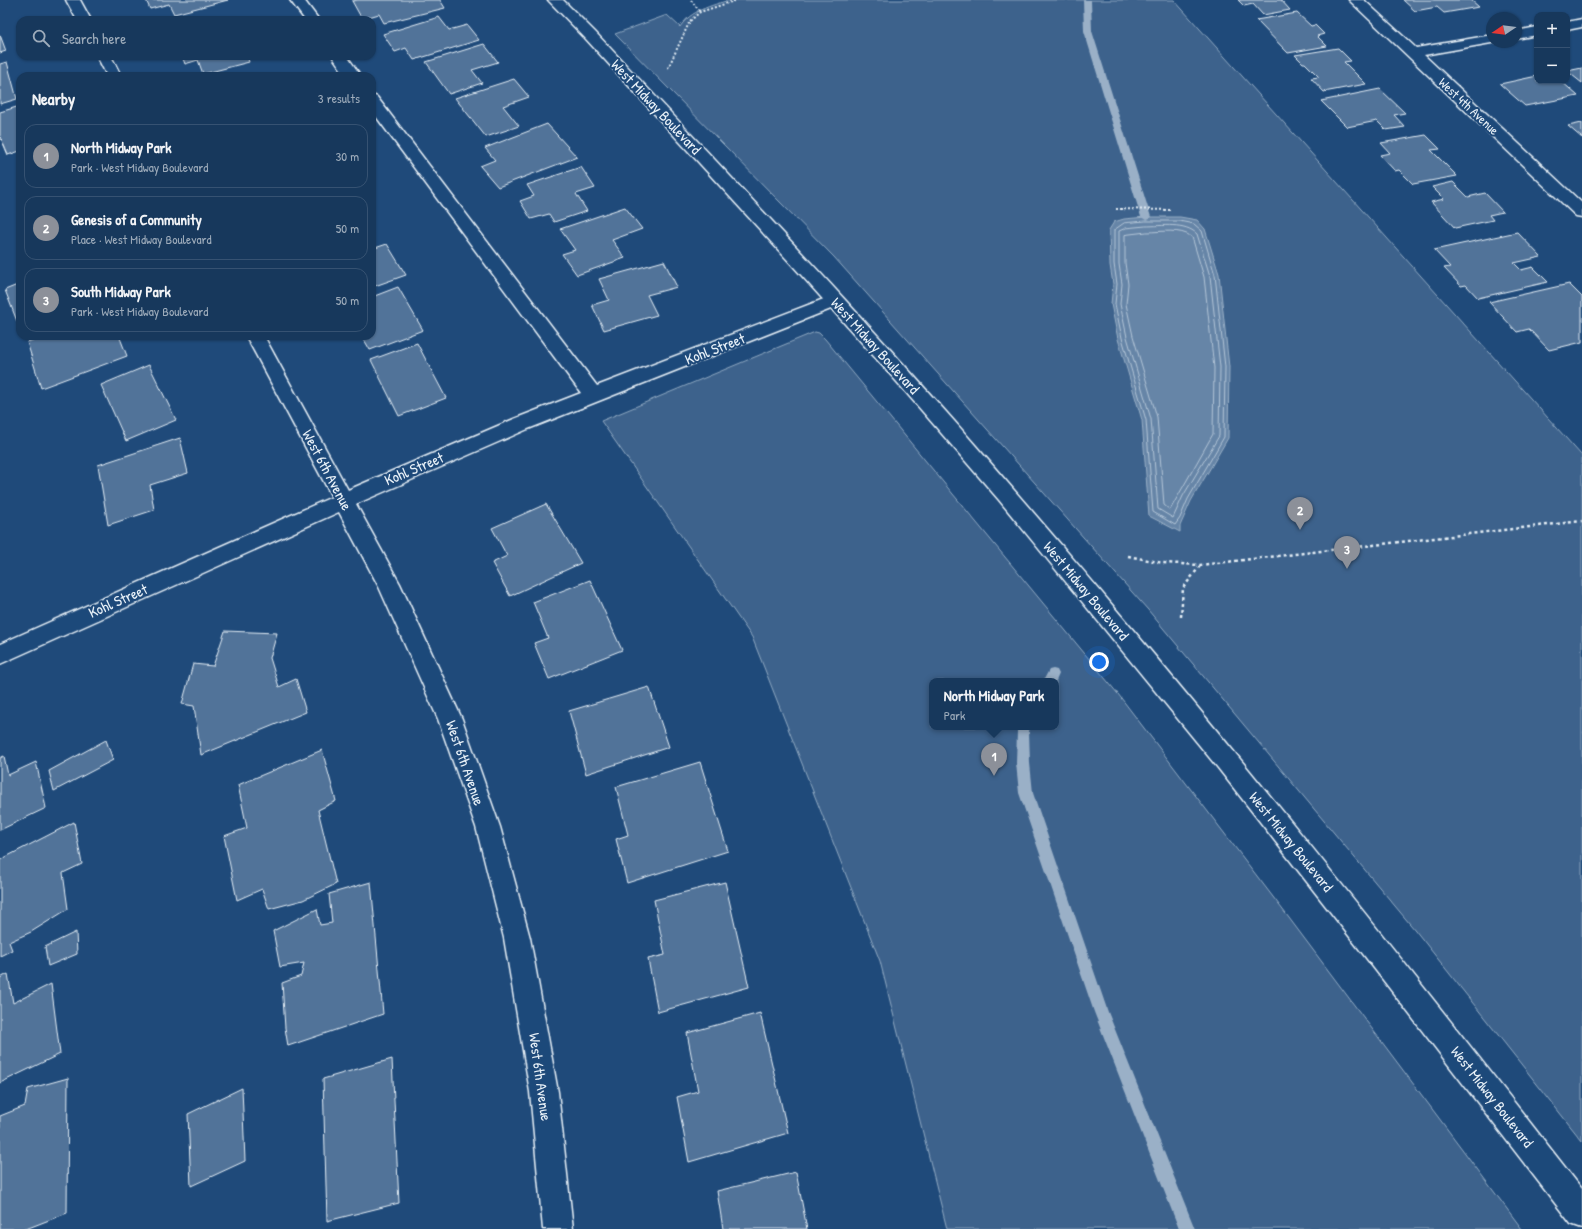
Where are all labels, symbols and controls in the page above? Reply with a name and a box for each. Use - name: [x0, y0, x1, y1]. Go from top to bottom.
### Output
- north arrow: [1486, 12, 1522, 48]
- map controls: [1534, 12, 1570, 84]
- button: +: [1534, 12, 1570, 48]
- search box: [16, 16, 376, 60]
- icon: search: [30, 27, 52, 49]
- text: Search here: [62, 28, 126, 49]
- button: −: [1534, 48, 1570, 84]
- street label: West Midway Boulevard: [607, 54, 706, 159]
- street label: West 4th Avenue: [1435, 73, 1503, 139]
- text: Nearby: [32, 87, 75, 110]
- text: 3 results: [318, 89, 360, 107]
- text: North Midway Park: [71, 137, 172, 158]
- text: 1: [44, 147, 48, 165]
- text: 30 m: [336, 147, 359, 165]
- text: Park · West Midway Boulevard: [71, 158, 208, 176]
- text: Genesis of a Community: [71, 209, 202, 230]
- text: 2: [43, 219, 49, 237]
- text: 50 m: [336, 219, 359, 237]
- text: Place · West Midway Boulevard: [71, 230, 212, 248]
- text: South Midway Park: [71, 281, 171, 302]
- text: 3: [43, 291, 49, 309]
- text: 50 m: [336, 291, 359, 309]
- street label: West Midway Boulevard: [826, 293, 925, 399]
- text: Park · West Midway Boulevard: [71, 302, 208, 320]
- street label: Kohl Street: [682, 327, 749, 370]
- street label: West 6th Avenue: [297, 426, 358, 514]
- street label: Kohl Street: [381, 446, 447, 490]
- pin: 2: [1287, 497, 1313, 530]
- pin: 3: [1334, 536, 1360, 569]
- street label: West Midway Boulevard: [1039, 537, 1134, 645]
- street label: Kohl Street: [85, 578, 151, 623]
- your location: [1089, 652, 1109, 672]
- popup: [929, 678, 1059, 730]
- text: North Midway Park: [944, 685, 1044, 706]
- text: Park: [944, 706, 965, 724]
- street label: West 6th Avenue: [441, 718, 490, 808]
- pin: 1: [981, 743, 1007, 776]
- street label: West Midway Boulevard: [1244, 787, 1338, 896]
- street label: West 6th Avenue: [524, 1032, 557, 1122]
- street label: West Midway Boulevard: [1446, 1042, 1539, 1152]

